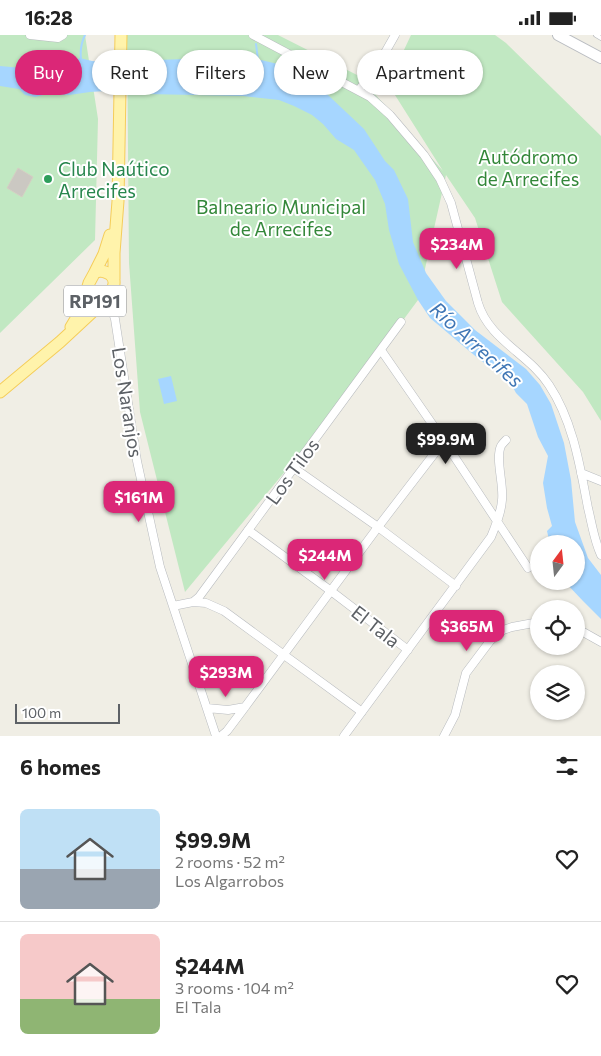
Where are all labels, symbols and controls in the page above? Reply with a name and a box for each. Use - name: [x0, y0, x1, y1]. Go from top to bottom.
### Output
- text: 16:28: [25, 6, 73, 29]
- chip: Buy: [15, 50, 82, 95]
- chip: Rent: [92, 50, 167, 95]
- chip: Filters: [177, 50, 264, 95]
- chip: New: [274, 50, 347, 95]
- chip: Apartment: [357, 50, 483, 95]
- park label: Autódromo de Arrecifes: [477, 145, 579, 190]
- place label: Club Naútico Arrecifes: [58, 157, 170, 202]
- marker: Club Naútico Arrecifes: [42, 173, 54, 185]
- park label: Balneario Municipal de Arrecifes: [196, 195, 366, 240]
- pin: $234M: [422, 227, 492, 270]
- text: $234M: [431, 234, 483, 253]
- road number: RP191: [64, 285, 126, 317]
- water label: Río Arrecifes: [426, 296, 528, 392]
- street label: Los Naranjos: [108, 345, 148, 459]
- pin: $99.9M: [405, 423, 487, 465]
- text: $99.9M: [417, 429, 475, 448]
- street label: Los Tilos: [260, 433, 324, 509]
- pin: $161M: [104, 481, 174, 523]
- text: $161M: [115, 487, 163, 506]
- north arrow: [530, 535, 585, 590]
- map controls: [530, 535, 585, 720]
- pin: $244M: [290, 539, 360, 581]
- text: $244M: [298, 545, 352, 564]
- street label: El Tala: [347, 600, 405, 652]
- button: locate: [530, 600, 585, 655]
- pin: $365M: [432, 609, 502, 652]
- text: $365M: [440, 616, 494, 635]
- pin: $293M: [191, 655, 261, 698]
- text: $293M: [200, 662, 252, 681]
- button: layers: [530, 665, 585, 720]
- scale bar: [15, 701, 120, 724]
- text: 100 m: [22, 704, 61, 721]
- icon: filters: [553, 752, 581, 780]
- text: 6 homes: [20, 754, 101, 779]
- text: $99.9M: [175, 827, 251, 852]
- icon: home: [60, 829, 120, 889]
- icon: heart: [553, 845, 581, 873]
- text: 2 rooms · 52 m²: [175, 852, 285, 871]
- text: Los Algarrobos: [175, 871, 284, 890]
- text: $244M: [175, 953, 245, 978]
- icon: home: [60, 954, 120, 1014]
- icon: heart: [553, 970, 581, 998]
- text: 3 rooms · 104 m²: [175, 978, 294, 997]
- text: El Tala: [175, 997, 221, 1016]

